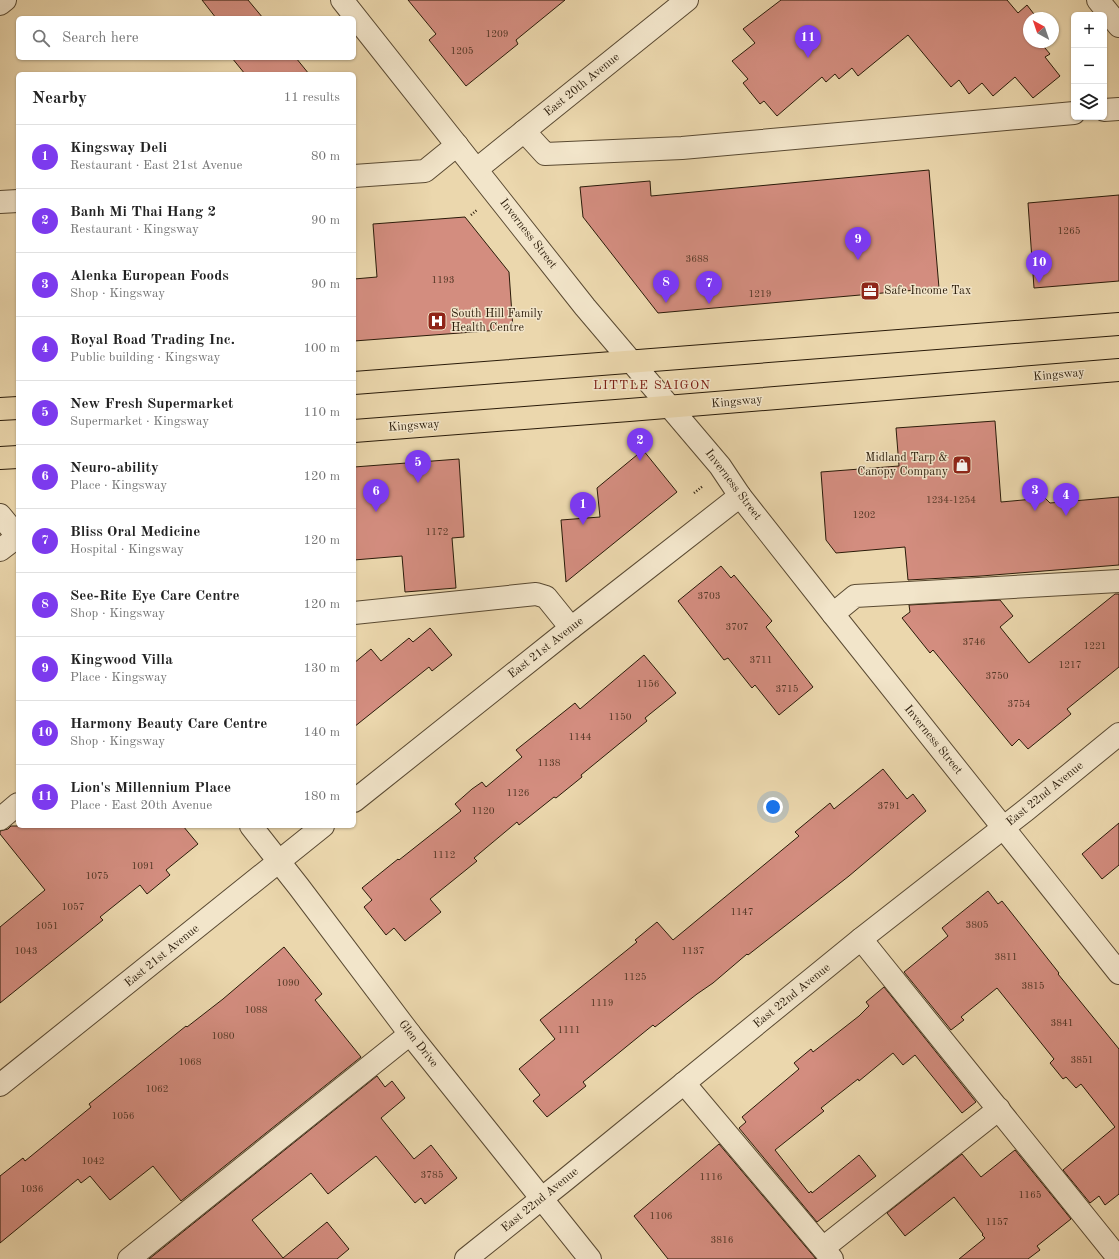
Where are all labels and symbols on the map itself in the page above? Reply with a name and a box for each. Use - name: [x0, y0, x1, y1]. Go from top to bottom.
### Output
- north arrow: [1023, 12, 1059, 48]
- pin: 11: [795, 25, 821, 58]
- house number: 1209: [485, 29, 509, 39]
- house number: 1205: [450, 46, 474, 56]
- street label: East 20th Avenue: [542, 51, 622, 119]
- street label: Inverness Street: [497, 197, 559, 271]
- house number: 1265: [1057, 226, 1081, 236]
- pin: 9: [845, 227, 871, 260]
- pin: 10: [1026, 250, 1052, 283]
- house number: 3688: [685, 254, 709, 264]
- pin: 8: [653, 270, 679, 303]
- pin: 7: [696, 271, 722, 304]
- house number: 1193: [431, 275, 455, 285]
- office icon: Safe Income Tax: [859, 280, 881, 302]
- place label: Safe Income Tax: [884, 285, 971, 297]
- house number: 1219: [748, 289, 772, 299]
- place label: South Hill Family Health Centre: [451, 308, 544, 334]
- hospital icon: South Hill Family Health Centre: [426, 310, 448, 332]
- street label: Kingsway: [1033, 367, 1086, 383]
- district label: LITTLE SAIGON: [593, 379, 711, 392]
- street label: Kingsway: [711, 394, 764, 410]
- street label: Kingsway: [388, 418, 441, 434]
- pin: 2: [627, 428, 653, 461]
- street label: Inverness Street: [703, 447, 763, 523]
- pin: 5: [405, 450, 431, 483]
- place label: Midland Tarp & Canopy Company: [857, 452, 949, 478]
- shop icon: Midland Tarp & Canopy Company: [951, 454, 973, 476]
- pin: 3: [1022, 478, 1048, 511]
- pin: 6: [363, 479, 389, 512]
- pin: 4: [1053, 483, 1079, 516]
- pin: 1: [570, 492, 596, 525]
- house number: 1234-1254: [926, 495, 976, 505]
- house number: 1202: [852, 510, 876, 520]
- house number: 1172: [425, 527, 449, 537]
- house number: 3703: [697, 591, 721, 601]
- street label: East 21st Avenue: [506, 615, 586, 681]
- house number: 3707: [725, 622, 749, 632]
- house number: 3746: [962, 637, 986, 647]
- house number: 1221: [1083, 641, 1107, 651]
- house number: 3711: [749, 655, 773, 665]
- house number: 1217: [1058, 660, 1082, 670]
- house number: 3750: [985, 671, 1009, 681]
- house number: 1156: [636, 679, 660, 689]
- house number: 3715: [775, 684, 799, 694]
- house number: 3754: [1007, 699, 1031, 709]
- street label: Inverness Street: [902, 703, 964, 777]
- house number: 1150: [608, 712, 632, 722]
- house number: 1144: [568, 732, 592, 742]
- house number: 1138: [537, 758, 561, 768]
- street label: East 22nd Avenue: [1004, 759, 1086, 829]
- house number: 1126: [506, 788, 530, 798]
- your location: [763, 797, 783, 817]
- house number: 3791: [877, 801, 901, 811]
- house number: 1120: [471, 806, 495, 816]
- house number: 1112: [432, 850, 456, 860]
- house number: 1091: [131, 861, 155, 871]
- house number: 1075: [85, 871, 109, 881]
- house number: 1057: [61, 902, 85, 912]
- house number: 1147: [730, 907, 754, 917]
- house number: 3805: [965, 920, 989, 930]
- house number: 1051: [35, 921, 59, 931]
- street label: East 21st Avenue: [123, 922, 202, 990]
- house number: 1043: [14, 946, 38, 956]
- house number: 1137: [681, 946, 705, 956]
- house number: 3811: [994, 952, 1018, 962]
- street label: East 22nd Avenue: [751, 961, 833, 1031]
- house number: 1125: [623, 972, 647, 982]
- house number: 1090: [276, 978, 300, 988]
- house number: 3815: [1021, 981, 1045, 991]
- house number: 1119: [590, 998, 614, 1008]
- house number: 1088: [244, 1005, 268, 1015]
- street label: Glen Drive: [396, 1018, 440, 1070]
- house number: 3841: [1050, 1018, 1074, 1028]
- house number: 1111: [557, 1025, 581, 1035]
- house number: 1080: [211, 1031, 235, 1041]
- house number: 3851: [1070, 1055, 1094, 1065]
- house number: 1068: [178, 1057, 202, 1067]
- house number: 1062: [145, 1084, 169, 1094]
- house number: 1056: [111, 1111, 135, 1121]
- house number: 1042: [81, 1156, 105, 1166]
- street label: East 22nd Avenue: [499, 1165, 581, 1235]
- house number: 3785: [420, 1170, 444, 1180]
- house number: 1116: [699, 1172, 723, 1182]
- house number: 1036: [20, 1184, 44, 1194]
- house number: 1165: [1018, 1190, 1042, 1200]
- house number: 1106: [649, 1211, 673, 1221]
- house number: 1157: [985, 1217, 1009, 1227]
- house number: 3816: [710, 1235, 734, 1245]

